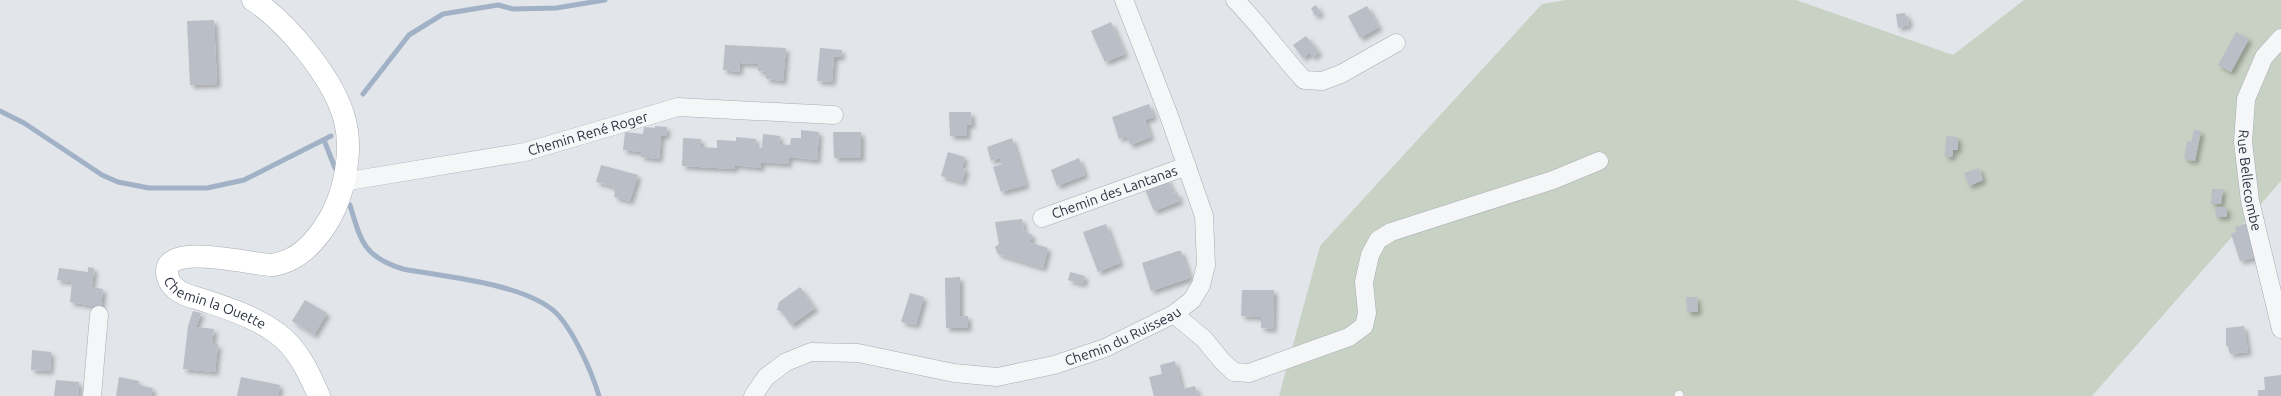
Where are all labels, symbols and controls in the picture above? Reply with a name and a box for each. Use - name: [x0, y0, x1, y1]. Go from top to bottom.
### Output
- street label: Chemin René Roger: [526, 108, 650, 159]
- street label: Rue Bellecombe: [2235, 129, 2265, 232]
- street label: Chemin des Lantanas: [1049, 162, 1180, 222]
- street label: Chemin la Ouette: [160, 274, 269, 332]
- street label: Chemin du Ruisseau: [1063, 304, 1184, 369]

